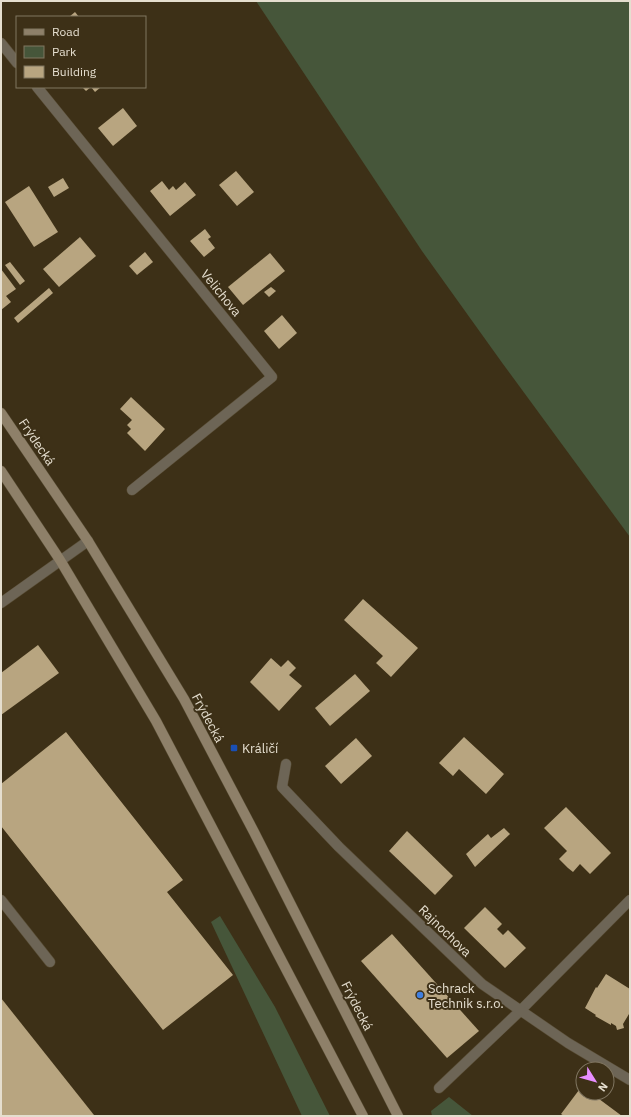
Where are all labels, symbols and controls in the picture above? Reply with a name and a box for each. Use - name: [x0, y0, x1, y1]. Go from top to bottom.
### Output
- legend: [16, 16, 146, 88]
- text: Road: [52, 24, 80, 39]
- text: Park: [52, 44, 77, 59]
- text: Building: [52, 64, 97, 79]
- street label: Velichova: [197, 266, 245, 320]
- street label: Frýdecká: [15, 415, 59, 469]
- street label: Frýdecká: [188, 690, 228, 746]
- place label: Králičí: [242, 740, 279, 757]
- marker: Králičí: [229, 743, 239, 753]
- street label: Rajnochova: [415, 901, 475, 961]
- street label: Frýdecká: [337, 978, 377, 1034]
- place label: Schrack Technik s.r.o.: [428, 980, 504, 1012]
- marker: Schrack Technik s.r.o.: [415, 990, 425, 1000]
- north arrow: [575, 1061, 615, 1101]
- text: N: [595, 1080, 611, 1094]

